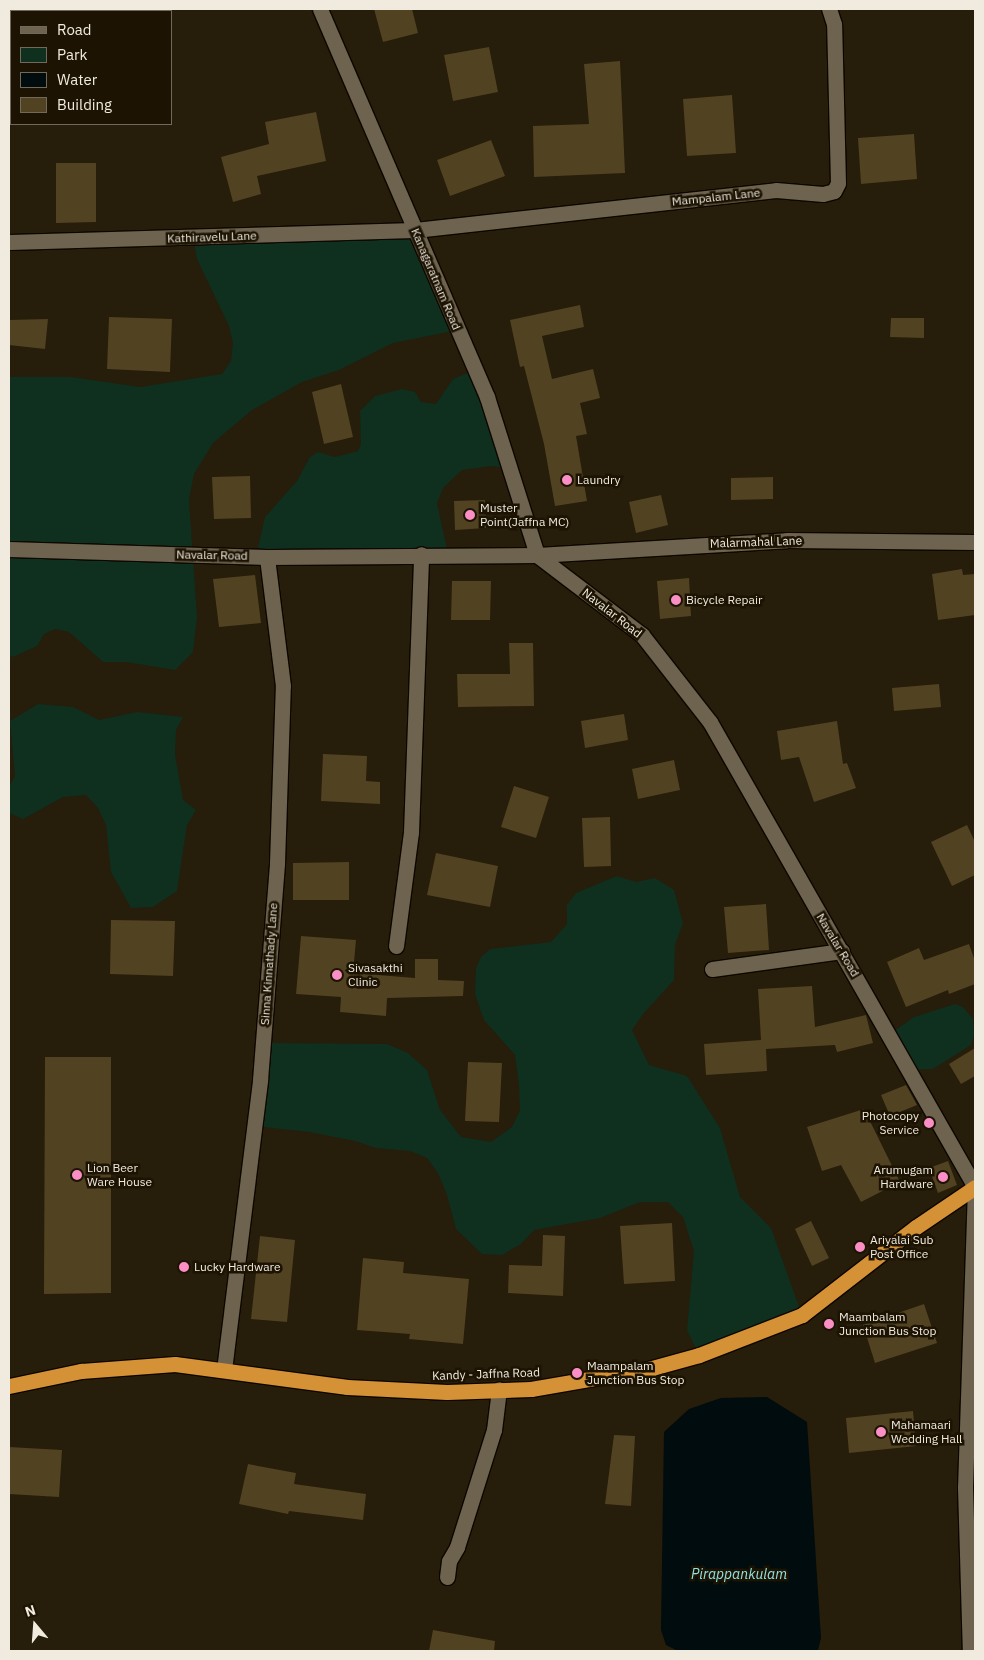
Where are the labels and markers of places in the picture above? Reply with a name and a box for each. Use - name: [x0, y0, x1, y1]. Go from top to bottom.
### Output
- place label: Laundry: [577, 473, 621, 487]
- marker: Laundry: [561, 474, 573, 486]
- place label: Muster Point(Jaffna MC): [480, 501, 569, 529]
- marker: Muster Point(Jaffna MC): [464, 509, 476, 521]
- place label: Bicycle Repair: [686, 593, 762, 607]
- marker: Bicycle Repair: [670, 594, 682, 606]
- place label: Sivasakthi Clinic: [348, 961, 403, 989]
- marker: Sivasakthi Clinic: [330, 968, 344, 982]
- place label: Photocopy Service: [862, 1109, 919, 1137]
- marker: Photocopy Service: [923, 1117, 935, 1129]
- place label: Lion Beer Ware House: [87, 1161, 152, 1189]
- place label: Arumugam Hardware: [874, 1163, 933, 1191]
- marker: Lion Beer Ware House: [71, 1169, 83, 1181]
- marker: Arumugam Hardware: [937, 1171, 949, 1183]
- place label: Ariyalai Sub Post Office: [870, 1233, 934, 1261]
- marker: Ariyalai Sub Post Office: [854, 1241, 866, 1253]
- place label: Lucky Hardware: [194, 1260, 281, 1274]
- marker: Lucky Hardware: [178, 1261, 190, 1273]
- place label: Maambalam Junction Bus Stop: [839, 1310, 937, 1338]
- marker: Maambalam Junction Bus Stop: [823, 1318, 835, 1330]
- place label: Maampalam Junction Bus Stop: [587, 1359, 685, 1387]
- marker: Maampalam Junction Bus Stop: [571, 1367, 583, 1379]
- place label: Mahamaari Wedding Hall: [891, 1418, 962, 1446]
- marker: Mahamaari Wedding Hall: [875, 1426, 887, 1438]

